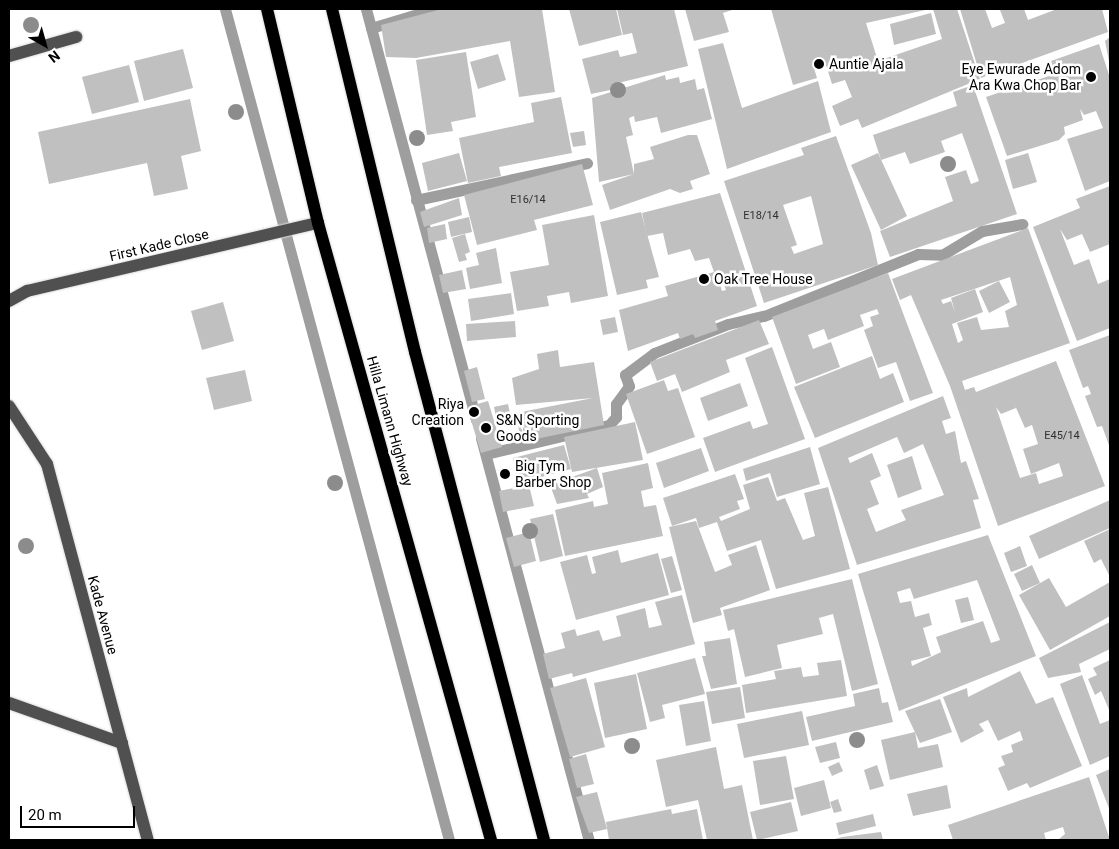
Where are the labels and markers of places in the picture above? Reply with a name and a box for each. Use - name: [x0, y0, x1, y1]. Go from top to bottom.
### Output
- place label: Auntie Ajala: [829, 56, 904, 72]
- marker: Auntie Ajala: [813, 58, 825, 70]
- place label: Eye Ewurade Adom Ara Kwa Chop Bar: [962, 61, 1081, 94]
- marker: Eye Ewurade Adom Ara Kwa Chop Bar: [1085, 71, 1097, 83]
- place label: Oak Tree House: [714, 271, 813, 287]
- marker: Oak Tree House: [698, 273, 710, 285]
- place label: Riya Creation: [412, 396, 464, 428]
- marker: Riya Creation: [468, 406, 480, 418]
- place label: S&N Sporting Goods: [496, 412, 579, 444]
- marker: S&N Sporting Goods: [480, 422, 492, 434]
- place label: Big Tym Barber Shop: [515, 458, 591, 491]
- marker: Big Tym Barber Shop: [499, 468, 511, 480]

